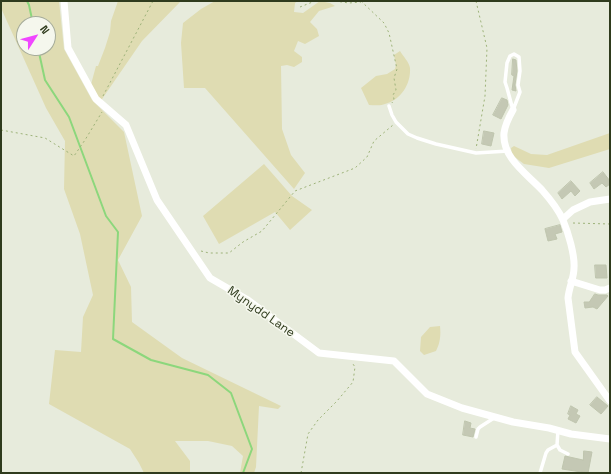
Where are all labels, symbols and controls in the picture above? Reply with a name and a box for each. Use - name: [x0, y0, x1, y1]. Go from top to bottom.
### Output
- north arrow: [16, 16, 56, 56]
- text: N: [37, 22, 53, 37]
- street label: Mynydd Lane: [225, 284, 297, 340]

